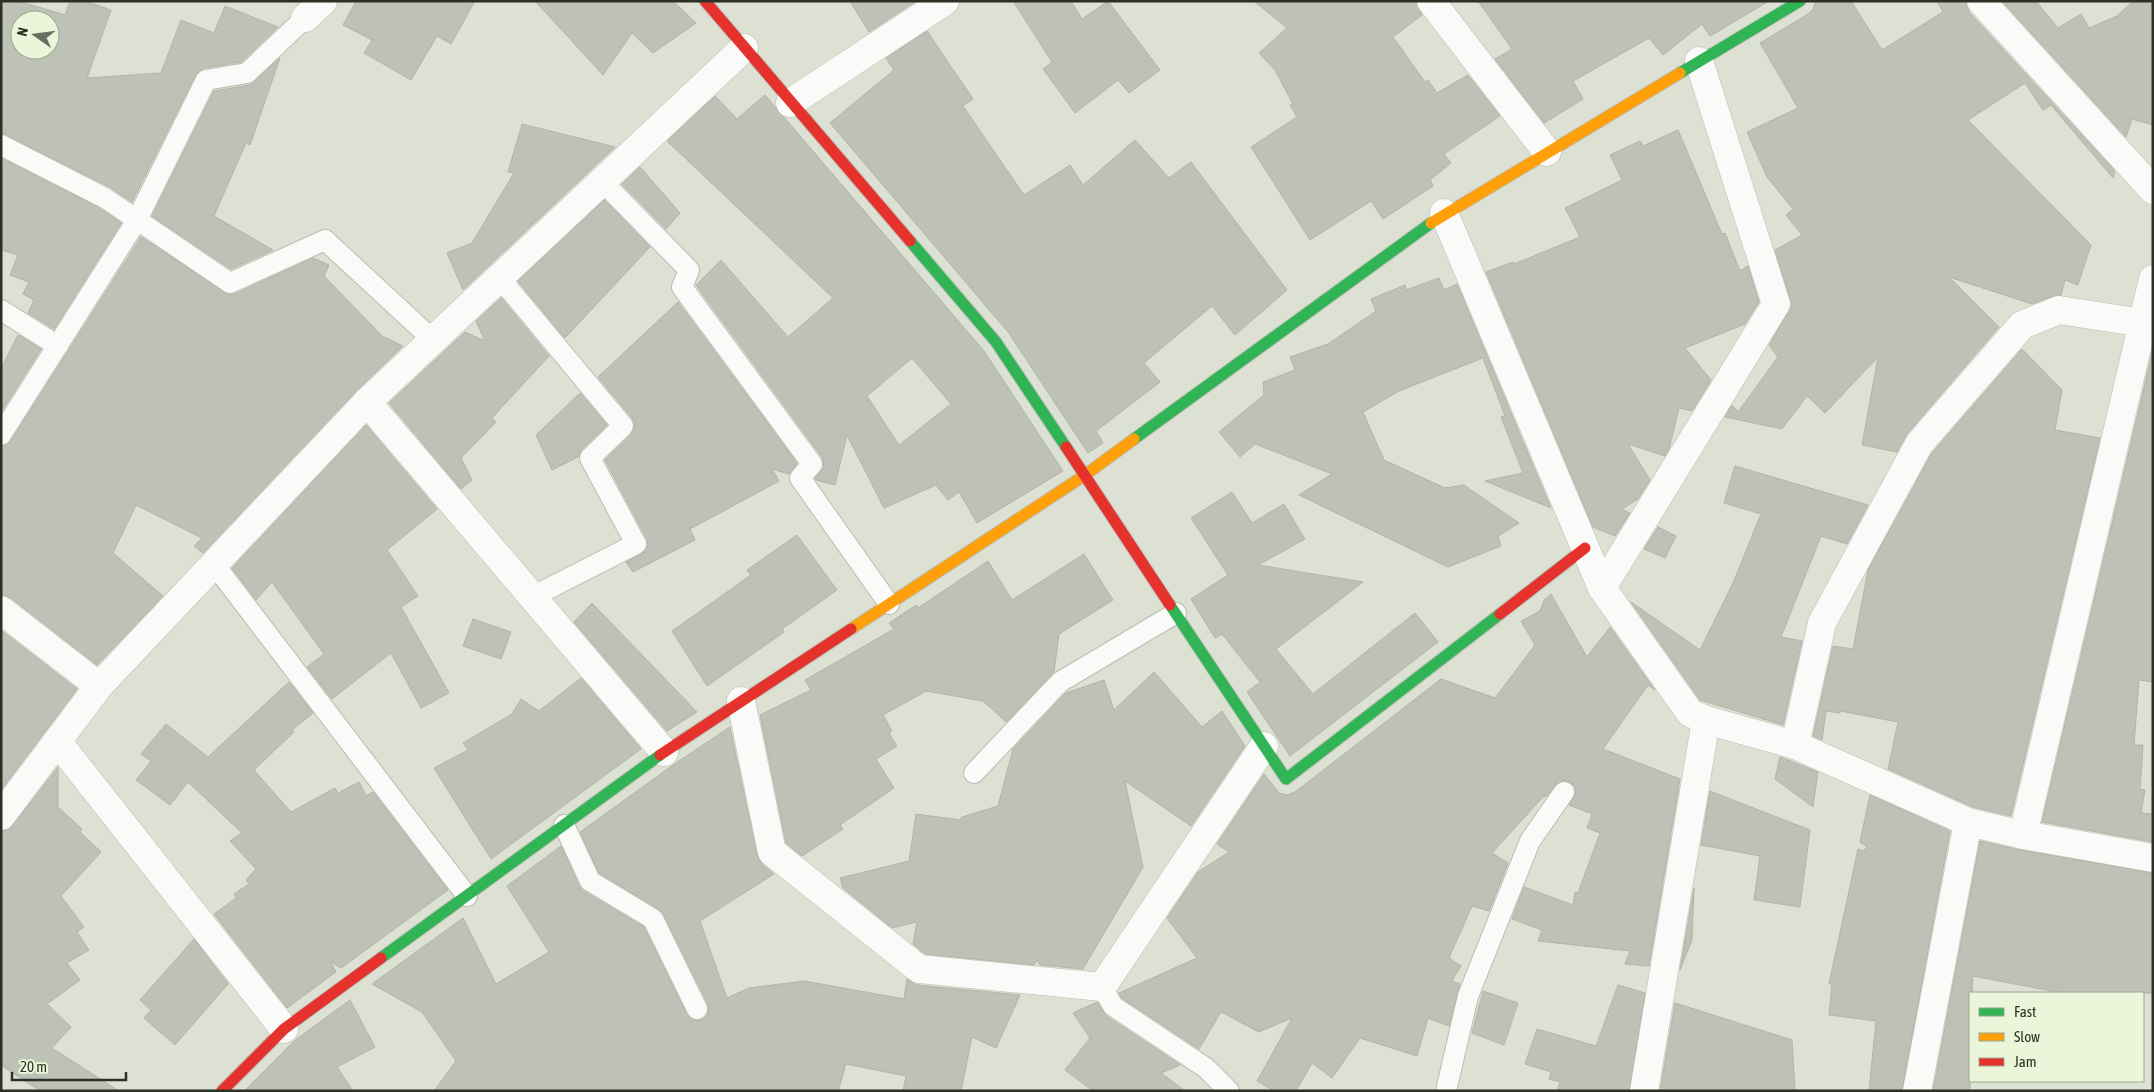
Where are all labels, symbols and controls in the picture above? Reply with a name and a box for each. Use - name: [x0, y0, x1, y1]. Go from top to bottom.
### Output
- north arrow: [10, 10, 60, 60]
- text: N: [14, 26, 31, 38]
- legend: [1969, 992, 2144, 1082]
- text: Fast: [2014, 1003, 2036, 1020]
- text: Slow: [2014, 1028, 2040, 1045]
- scale bar: [12, 1050, 126, 1082]
- text: Jam: [2014, 1053, 2037, 1070]
- text: 20 m: [20, 1058, 47, 1075]

